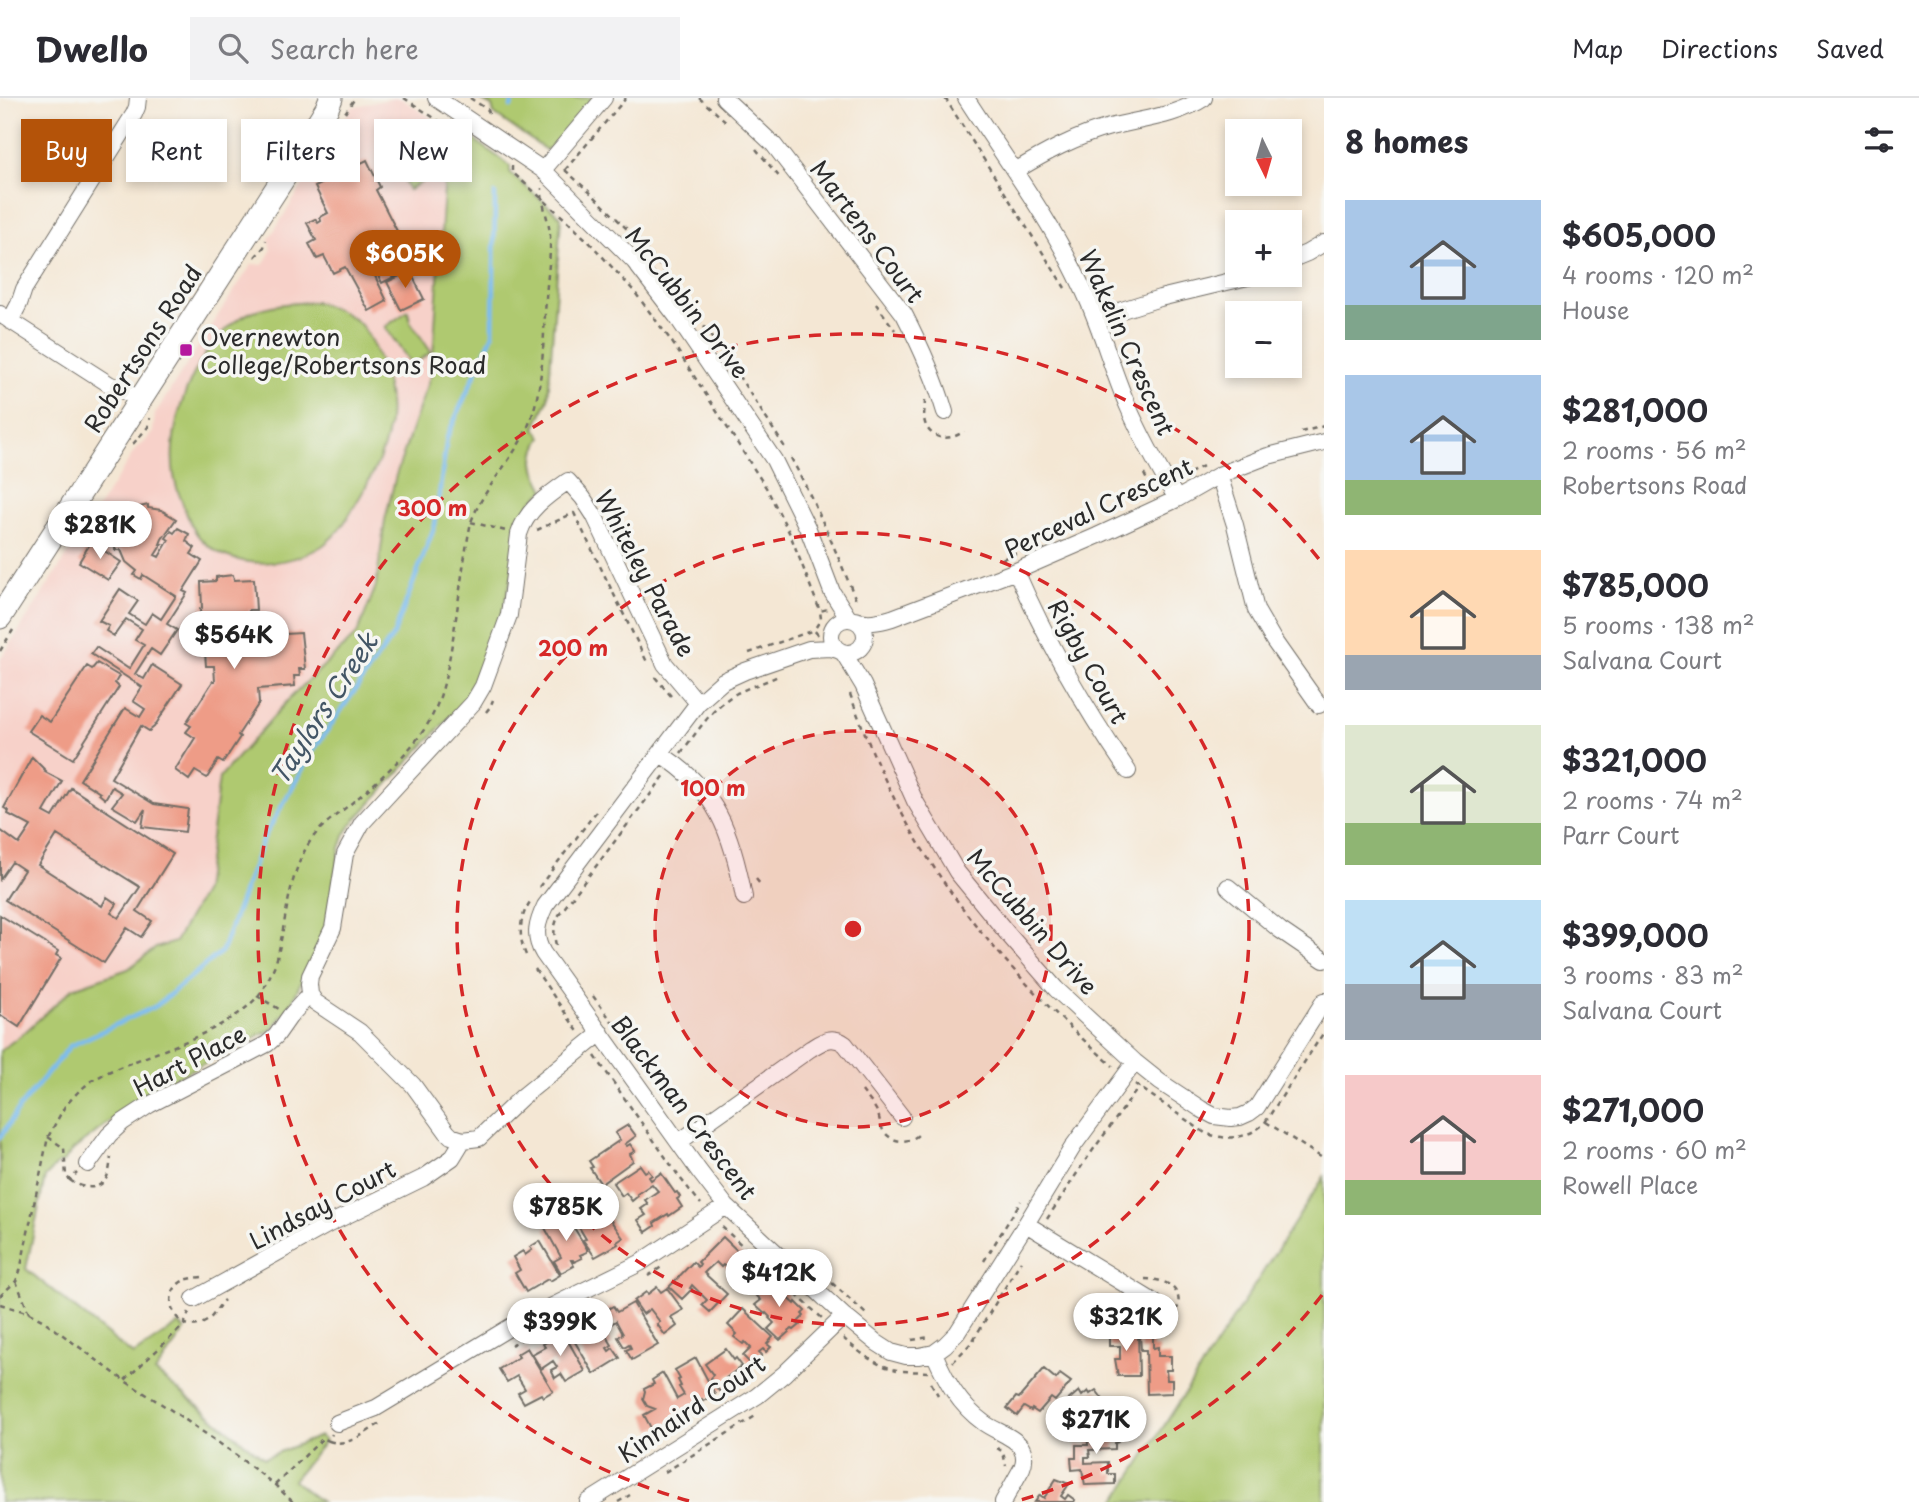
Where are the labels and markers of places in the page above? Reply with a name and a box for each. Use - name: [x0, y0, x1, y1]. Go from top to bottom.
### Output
- pin: $605K: [356, 230, 454, 290]
- place label: Overnewton College/Robertsons Road: [200, 318, 487, 382]
- marker: Overnewton College/Robertsons Road: [178, 342, 194, 358]
- pin: $281K: [51, 502, 149, 561]
- pin: $564K: [185, 612, 283, 671]
- centre of rings: [841, 917, 865, 941]
- pin: $785K: [517, 1184, 615, 1243]
- pin: $412K: [730, 1250, 828, 1309]
- pin: $321K: [1077, 1294, 1175, 1353]
- pin: $399K: [511, 1298, 609, 1358]
- pin: $271K: [1047, 1396, 1145, 1456]

